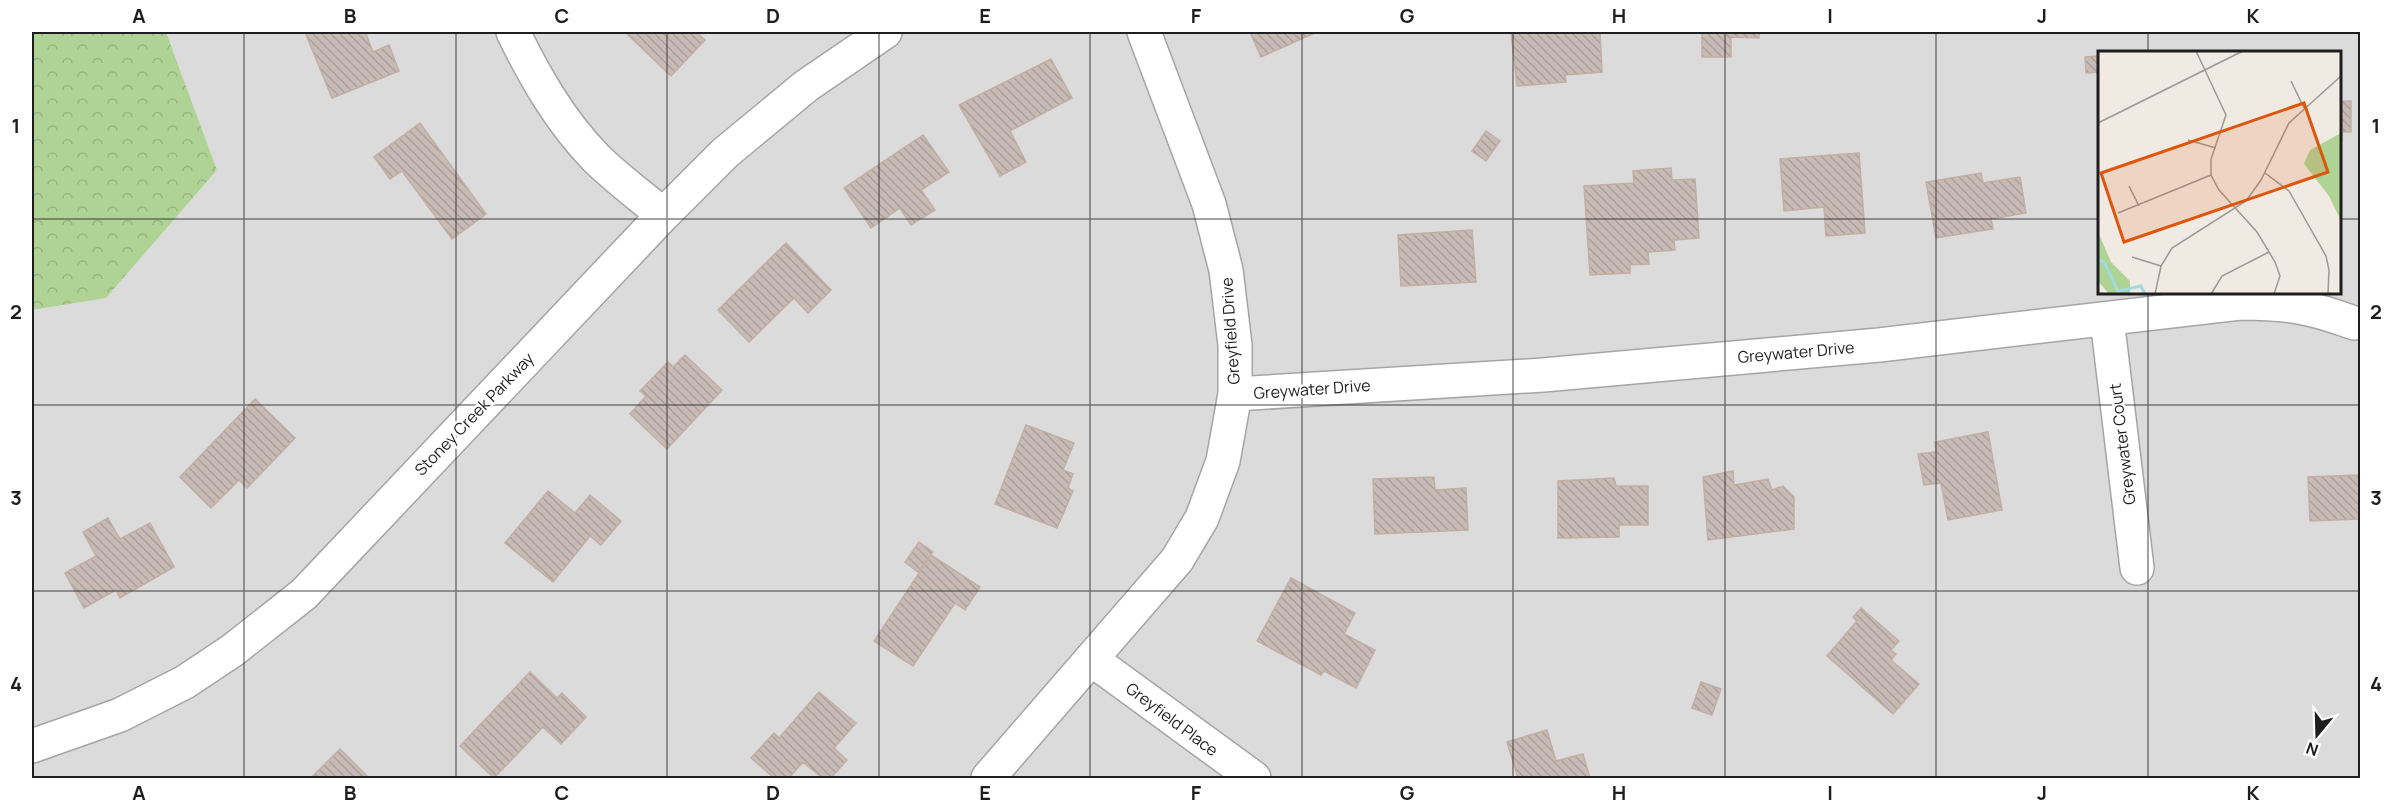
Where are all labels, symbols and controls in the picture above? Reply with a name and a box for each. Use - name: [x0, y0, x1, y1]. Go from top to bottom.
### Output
- text: A: [132, 2, 146, 29]
- text: B: [344, 2, 357, 29]
- text: C: [555, 2, 569, 29]
- text: D: [766, 2, 780, 29]
- text: E: [979, 2, 991, 29]
- text: F: [1191, 2, 1202, 29]
- text: G: [1400, 2, 1415, 29]
- text: H: [1612, 2, 1626, 29]
- text: I: [1827, 2, 1833, 29]
- text: J: [2037, 2, 2047, 29]
- text: K: [2247, 2, 2260, 29]
- inset map: [2098, 51, 2341, 294]
- text: 1: [12, 112, 20, 139]
- text: 1: [2372, 112, 2380, 139]
- street label: Greyfield Drive: [1215, 277, 1245, 385]
- text: 2: [10, 298, 22, 325]
- text: 2: [2370, 298, 2382, 325]
- street label: Greywater Drive: [1737, 336, 1855, 368]
- street label: Stoney Creek Parkway: [409, 347, 539, 480]
- street label: Greywater Drive: [1253, 374, 1371, 404]
- street label: Greywater Court: [2104, 382, 2140, 506]
- text: 3: [10, 484, 22, 511]
- text: 3: [2370, 484, 2382, 511]
- text: 4: [10, 670, 22, 697]
- text: 4: [2370, 670, 2382, 697]
- street label: Greyfield Place: [1121, 677, 1223, 761]
- north arrow: [2287, 705, 2347, 765]
- text: N: [2303, 737, 2321, 761]
- text: A: [132, 779, 146, 806]
- text: B: [344, 779, 357, 806]
- text: C: [555, 779, 569, 806]
- text: D: [766, 779, 780, 806]
- text: E: [979, 779, 991, 806]
- text: F: [1191, 779, 1202, 806]
- text: G: [1400, 779, 1415, 806]
- text: H: [1612, 779, 1626, 806]
- text: I: [1827, 779, 1833, 806]
- text: J: [2037, 779, 2047, 806]
- text: K: [2247, 779, 2260, 806]

